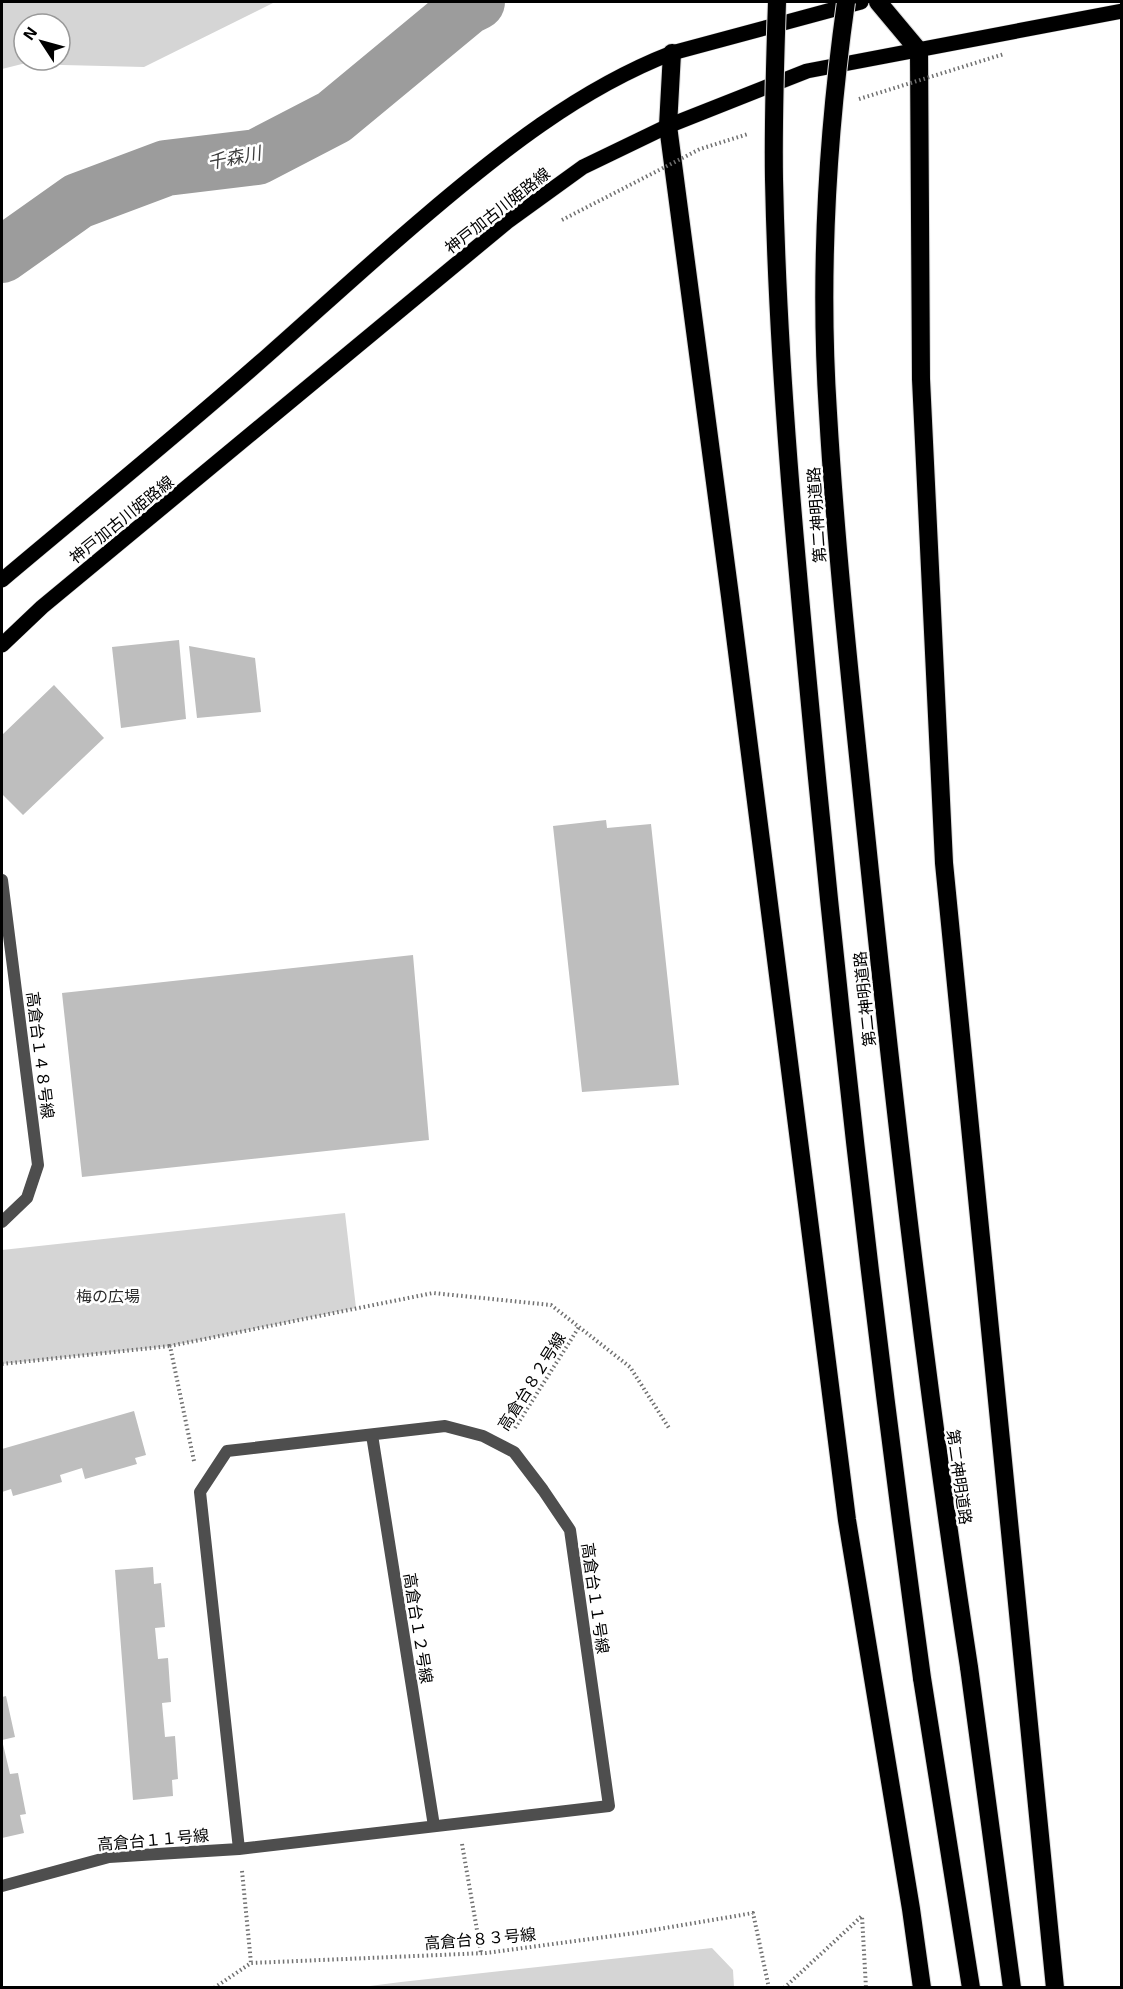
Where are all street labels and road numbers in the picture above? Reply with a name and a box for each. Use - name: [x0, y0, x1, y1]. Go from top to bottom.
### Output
- street label: 神戸加古川姫路線: [441, 163, 553, 257]
- street label: 第二神明道路: [803, 466, 829, 564]
- street label: 神戸加古川姫路線: [65, 471, 177, 567]
- street label: 第二神明道路: [850, 950, 878, 1048]
- street label: 高倉台１４８号線: [24, 990, 58, 1120]
- street label: 高倉台８２号線: [493, 1328, 569, 1434]
- street label: 第二神明道路: [944, 1428, 976, 1526]
- street label: 高倉台１１号線: [579, 1541, 613, 1655]
- street label: 高倉台１２号線: [401, 1571, 437, 1685]
- street label: 高倉台１１号線: [96, 1825, 210, 1853]
- street label: 高倉台８３号線: [423, 1924, 537, 1952]

